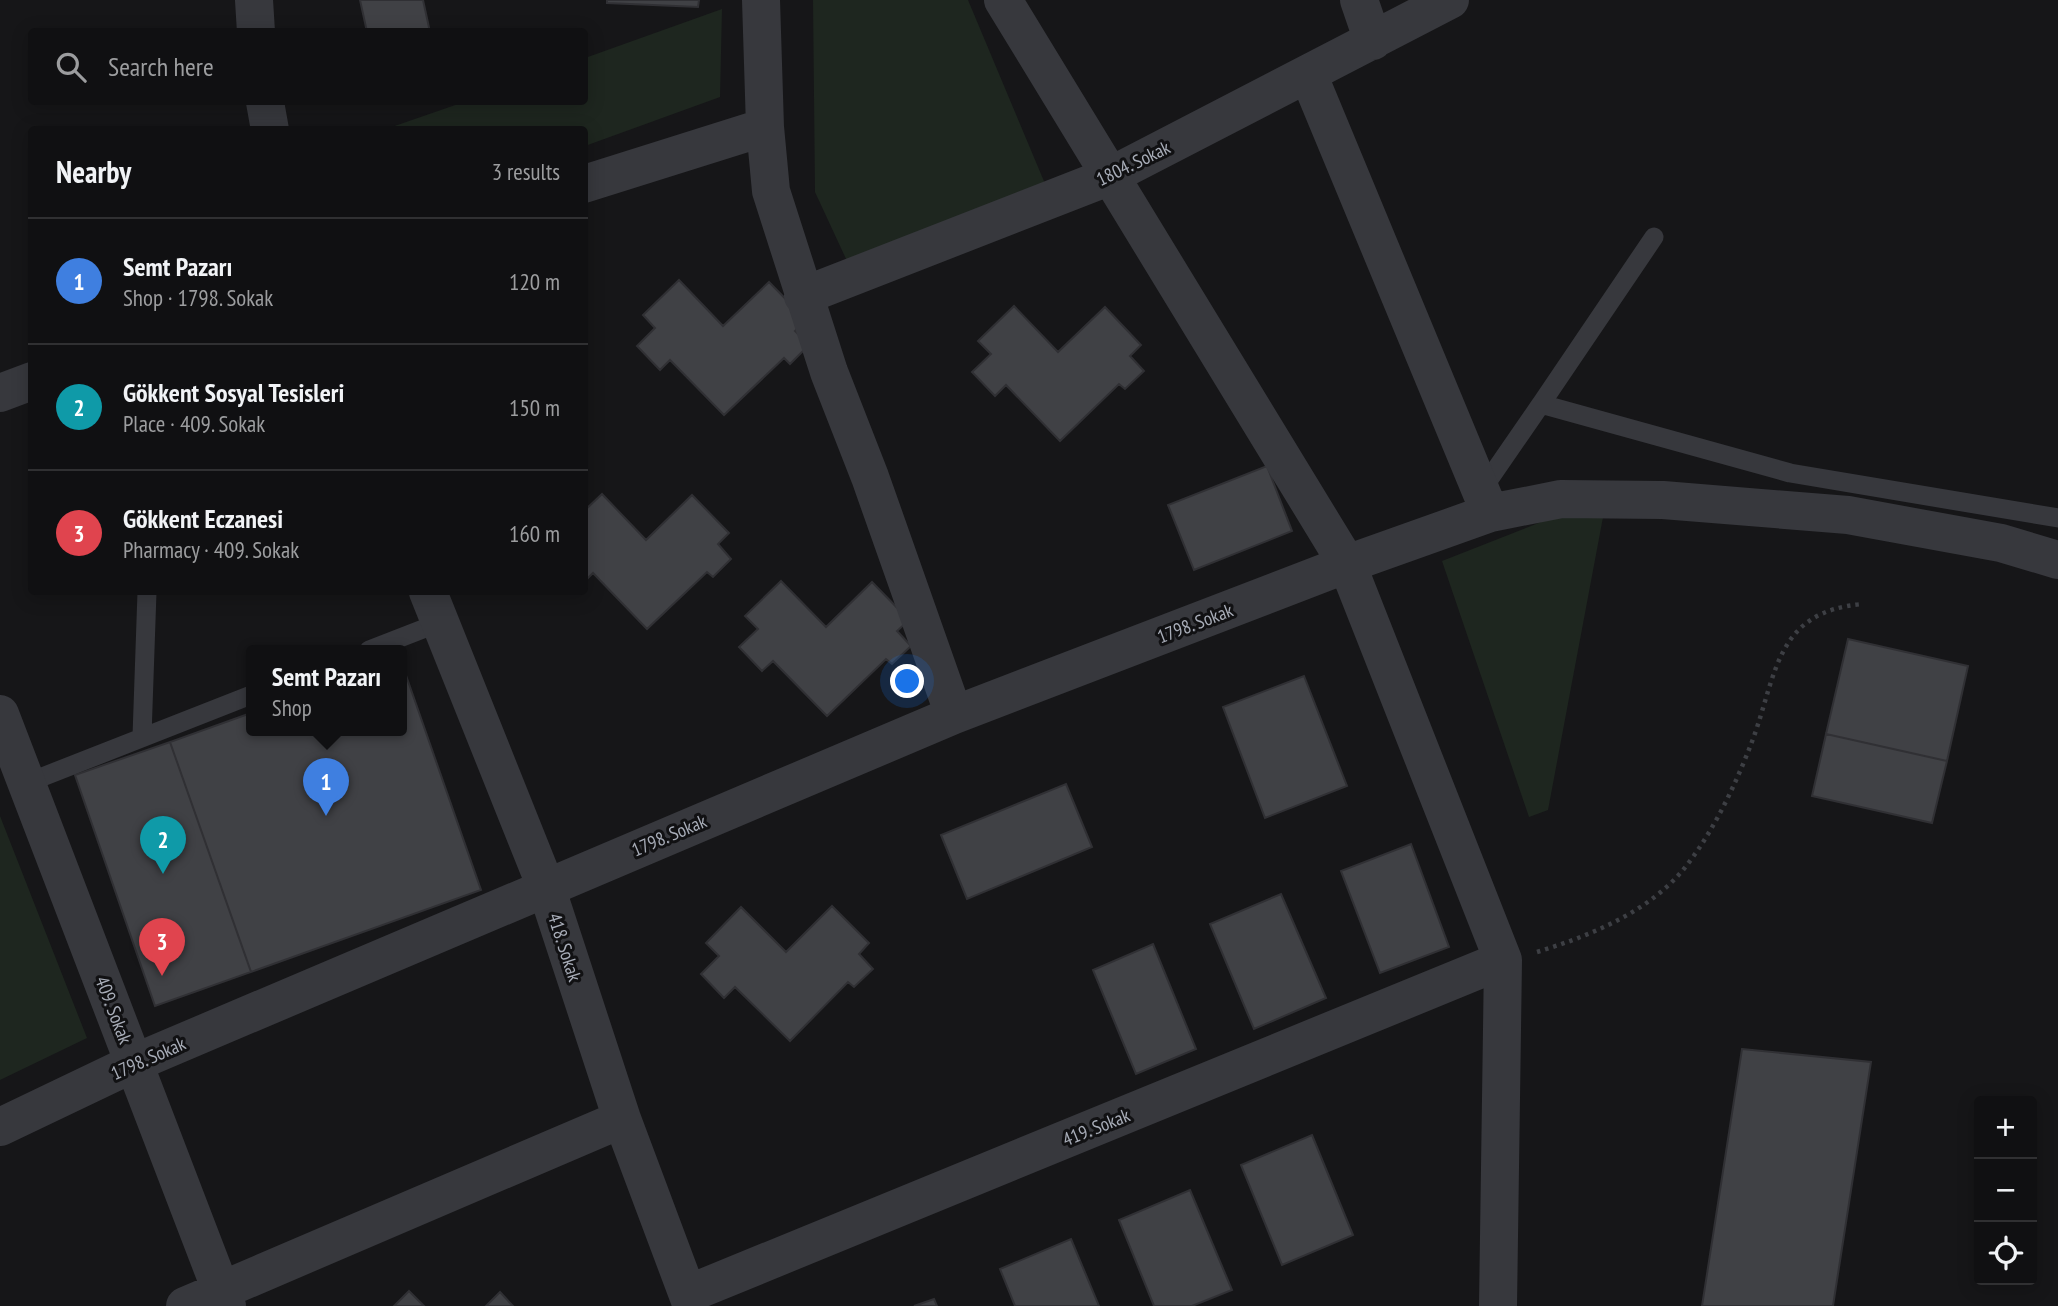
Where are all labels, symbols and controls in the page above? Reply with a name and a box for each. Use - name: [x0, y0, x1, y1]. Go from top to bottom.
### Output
- search box: [28, 28, 588, 105]
- icon: search: [52, 48, 90, 86]
- text: Search here: [108, 50, 214, 83]
- street label: 1804. Sokak: [1092, 135, 1174, 191]
- text: Nearby: [56, 152, 131, 191]
- text: 3 results: [492, 157, 560, 186]
- text: Semt Pazarı: [123, 250, 232, 283]
- text: 1: [74, 267, 85, 296]
- text: 120 m: [509, 267, 560, 296]
- text: Shop · 1798. Sokak: [123, 283, 273, 312]
- text: Gökkent Sosyal Tesisleri: [123, 376, 344, 409]
- text: 2: [74, 393, 85, 422]
- text: 150 m: [509, 393, 560, 422]
- text: Place · 409. Sokak: [123, 409, 265, 438]
- text: Gökkent Eczanesi: [123, 502, 283, 535]
- text: 3: [74, 519, 85, 548]
- text: 160 m: [509, 519, 560, 548]
- text: Pharmacy · 409. Sokak: [123, 535, 299, 564]
- street label: 1798. Sokak: [1154, 597, 1237, 648]
- popup: [246, 645, 407, 736]
- text: Semt Pazarı: [272, 660, 381, 693]
- your location: [890, 664, 924, 698]
- text: Shop: [272, 693, 312, 722]
- pin: 1: [303, 758, 349, 816]
- street label: 1798. Sokak: [628, 808, 711, 861]
- pin: 2: [140, 816, 186, 874]
- street label: 418. Sokak: [543, 910, 587, 985]
- pin: 3: [139, 918, 185, 976]
- street label: 409. Sokak: [90, 973, 138, 1048]
- street label: 1798. Sokak: [107, 1031, 190, 1085]
- map controls: [1974, 1096, 2037, 1285]
- button: +: [1974, 1096, 2037, 1159]
- street label: 419. Sokak: [1059, 1102, 1134, 1151]
- button: −: [1974, 1159, 2037, 1222]
- button: locate: [1974, 1222, 2037, 1285]

